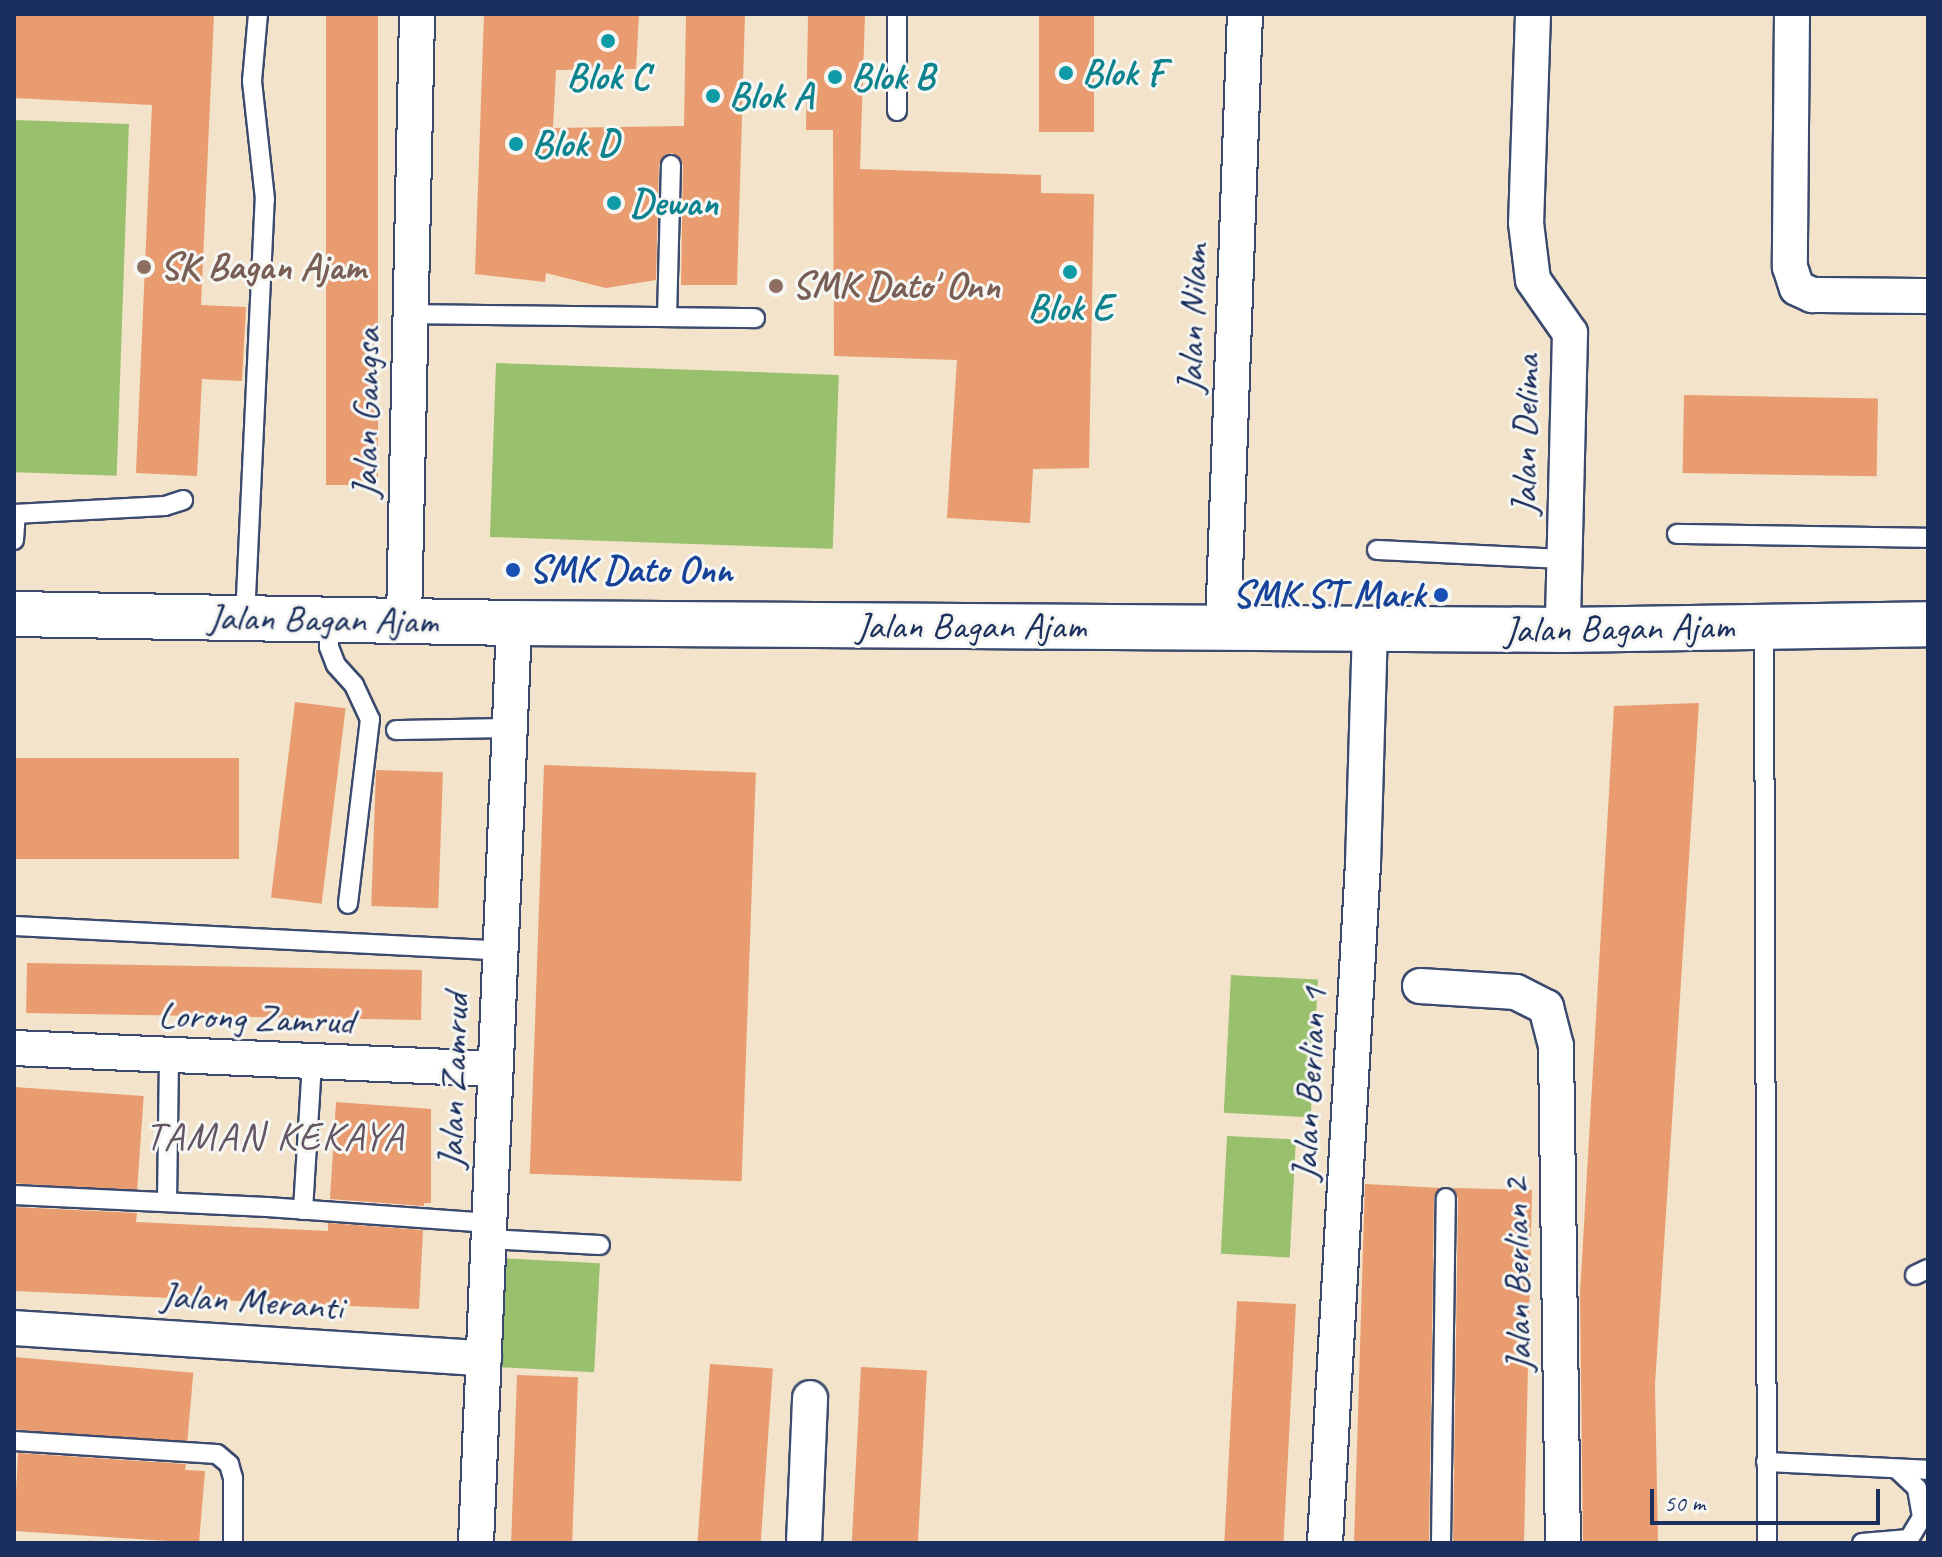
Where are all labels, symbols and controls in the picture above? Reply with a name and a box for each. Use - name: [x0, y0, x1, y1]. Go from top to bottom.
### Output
- marker: Blok C: [599, 32, 617, 50]
- place label: Blok F: [1082, 50, 1164, 96]
- place label: Blok C: [567, 54, 649, 100]
- place label: Blok B: [851, 54, 935, 100]
- marker: Blok F: [1057, 64, 1075, 82]
- marker: Blok B: [826, 68, 844, 86]
- place label: Blok A: [729, 73, 813, 119]
- marker: Blok A: [704, 87, 722, 105]
- place label: Blok D: [532, 121, 618, 167]
- marker: Blok D: [507, 135, 525, 153]
- place label: Dewan: [630, 180, 718, 226]
- marker: Dewan: [605, 194, 623, 212]
- street label: Jalan Nilam: [1167, 243, 1217, 395]
- place label: SK Bagan Ajam: [160, 244, 368, 290]
- marker: SK Bagan Ajam: [135, 258, 153, 276]
- place label: SMK Dato' Onn: [792, 263, 1000, 309]
- marker: Blok E: [1061, 263, 1079, 281]
- marker: SMK Dato' Onn: [767, 277, 785, 295]
- place label: Blok E: [1028, 285, 1112, 331]
- street label: Jalan Gangsa: [342, 328, 390, 498]
- street label: Jalan Delima: [1501, 353, 1549, 517]
- place label: SMK Dato Onn: [529, 547, 732, 593]
- marker: SMK Dato Onn: [504, 561, 522, 579]
- place label: SMK ST Mark: [1232, 572, 1425, 618]
- marker: SMK ST Mark: [1432, 586, 1450, 604]
- street label: Jalan Bagan Ajam: [205, 594, 441, 644]
- street label: Jalan Bagan Ajam: [854, 603, 1088, 649]
- street label: Jalan Bagan Ajam: [1501, 603, 1737, 653]
- street label: Jalan Berlian 1: [1281, 986, 1337, 1182]
- street label: Lorong Zamrud: [157, 992, 355, 1044]
- street label: Jalan Zamrud: [427, 993, 479, 1169]
- district label: TAMAN KEKAYA: [146, 1112, 404, 1160]
- street label: Jalan Berlian 2: [1493, 1178, 1541, 1372]
- street label: Jalan Meranti: [160, 1272, 344, 1330]
- scale bar: [1654, 1473, 1884, 1523]
- text: 50 m: [1664, 1488, 1705, 1518]

